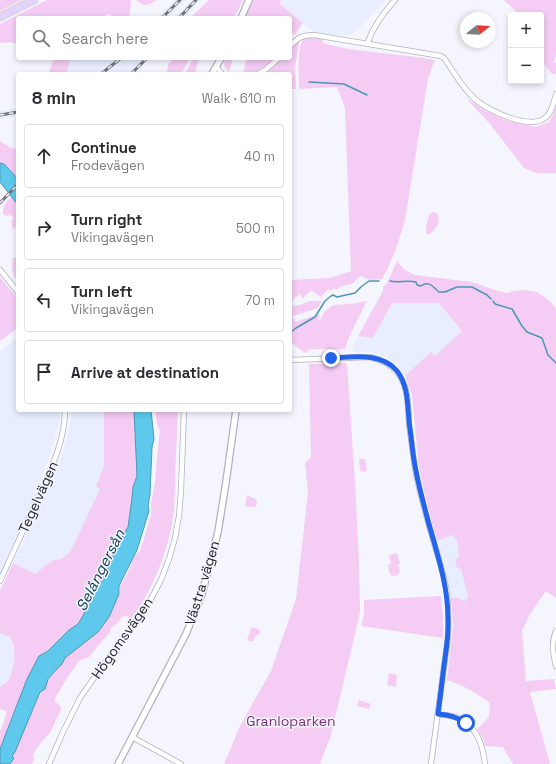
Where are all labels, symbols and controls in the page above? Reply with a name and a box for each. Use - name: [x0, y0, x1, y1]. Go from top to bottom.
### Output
- north arrow: [460, 12, 496, 48]
- map controls: [508, 12, 544, 84]
- button: +: [508, 12, 544, 48]
- search box: [16, 16, 292, 60]
- icon: search: [30, 27, 52, 49]
- text: Search here: [62, 29, 148, 48]
- button: −: [508, 48, 544, 84]
- text: 8 min: [32, 87, 76, 109]
- text: Walk · 610 m: [202, 90, 276, 107]
- text: Continue: [71, 138, 137, 157]
- icon: ahead: [33, 145, 55, 167]
- text: 40 m: [244, 148, 275, 165]
- text: Frodevägen: [71, 157, 145, 174]
- text: Turn right: [71, 210, 142, 229]
- icon: right: [33, 217, 55, 239]
- text: 500 m: [236, 220, 275, 237]
- text: Vikingavägen: [71, 229, 154, 246]
- text: Turn left: [71, 282, 133, 301]
- icon: left: [33, 289, 55, 311]
- text: 70 m: [245, 292, 275, 309]
- text: Vikingavägen: [71, 301, 154, 318]
- route end: [322, 349, 340, 367]
- icon: arrive: [33, 361, 55, 383]
- text: Arrive at destination: [71, 363, 219, 382]
- street label: Tegelvägen: [14, 458, 62, 536]
- water label: Selångersån: [71, 525, 129, 614]
- street label: Västra vägen: [181, 539, 223, 627]
- street label: Högomsvägen: [87, 594, 157, 682]
- park label: Granloparken: [246, 712, 336, 730]
- route start: [457, 714, 475, 732]

